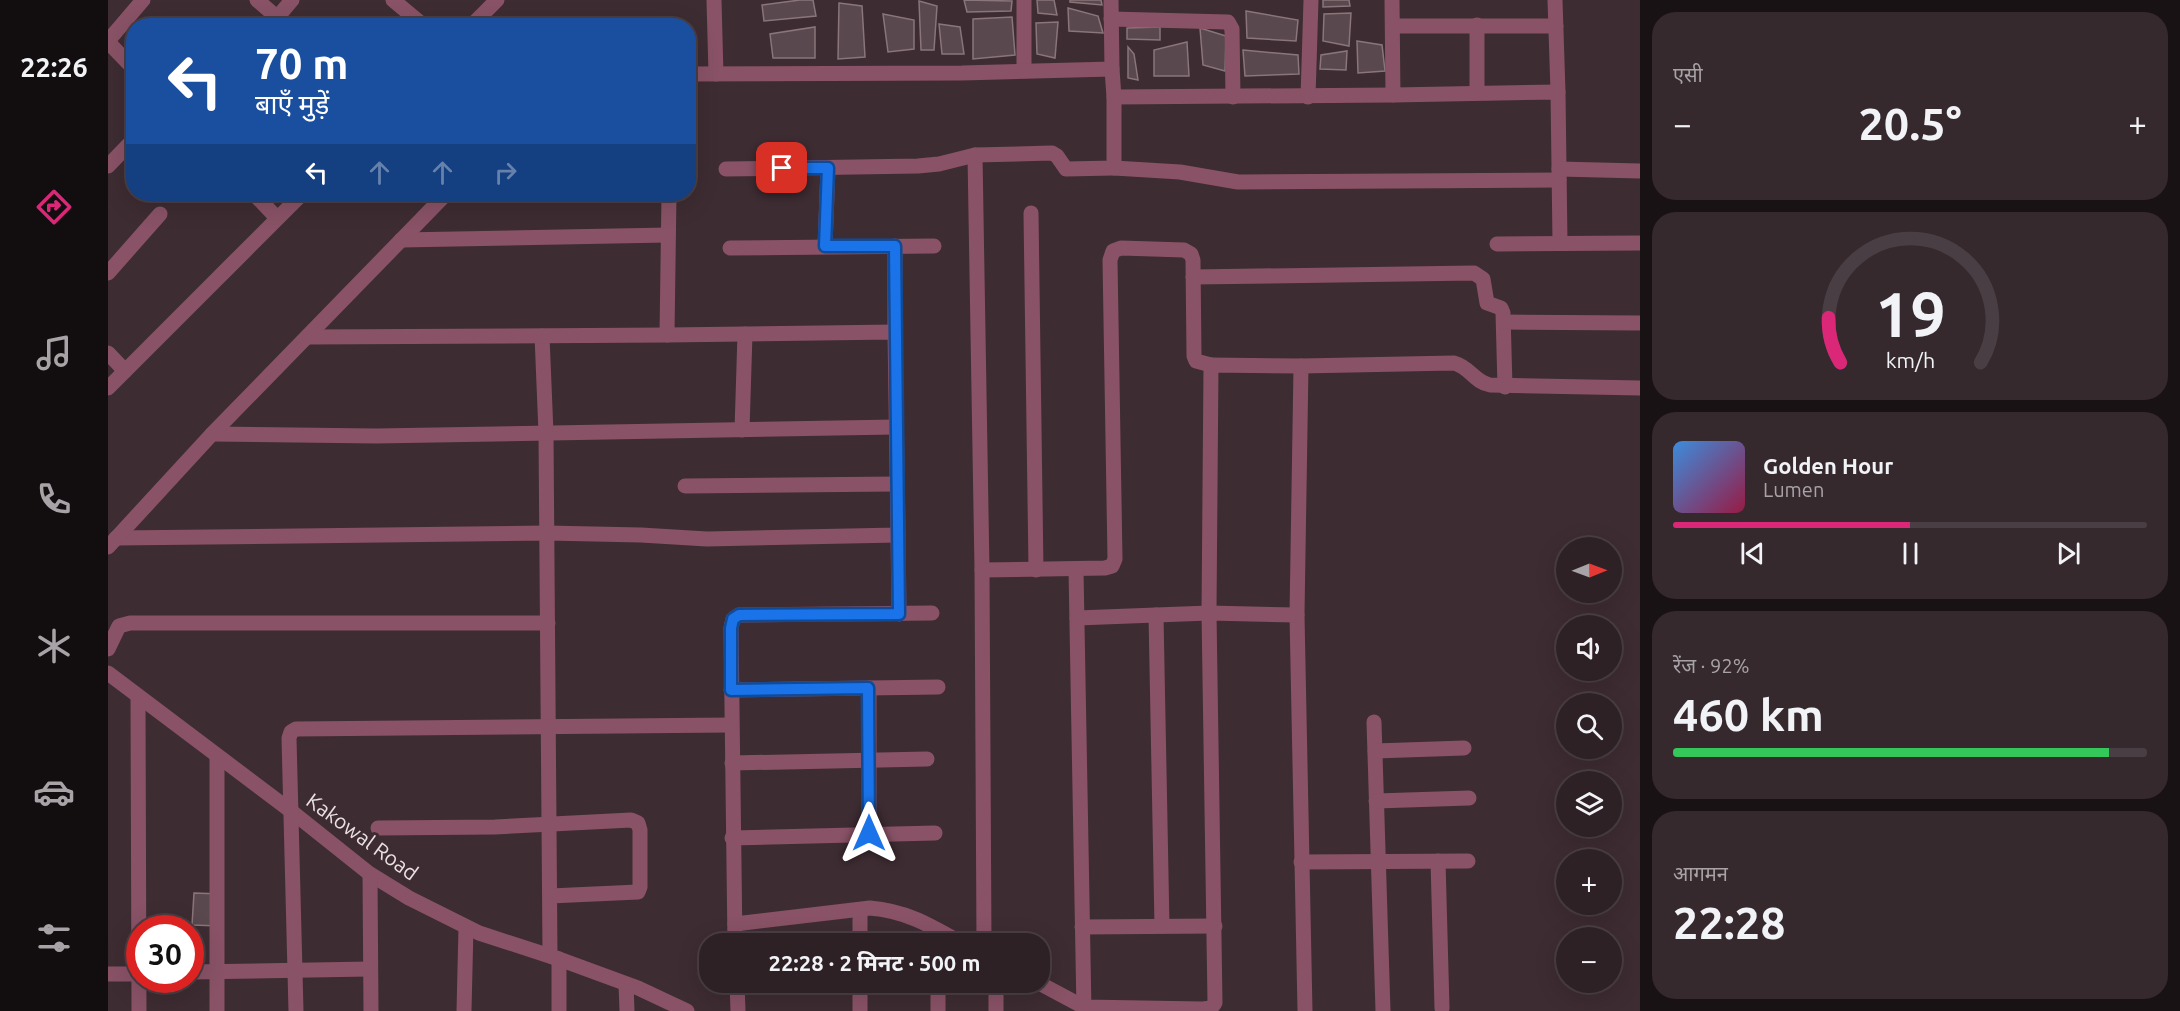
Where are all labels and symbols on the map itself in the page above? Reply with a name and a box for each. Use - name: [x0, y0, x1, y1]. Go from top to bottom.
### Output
- pin: [756, 142, 807, 193]
- north arrow: [1556, 537, 1622, 603]
- street label: Kakowal Road: [302, 788, 423, 885]
- position arrow: [837, 801, 901, 865]
- speed limit sign: 30: [126, 915, 204, 993]

